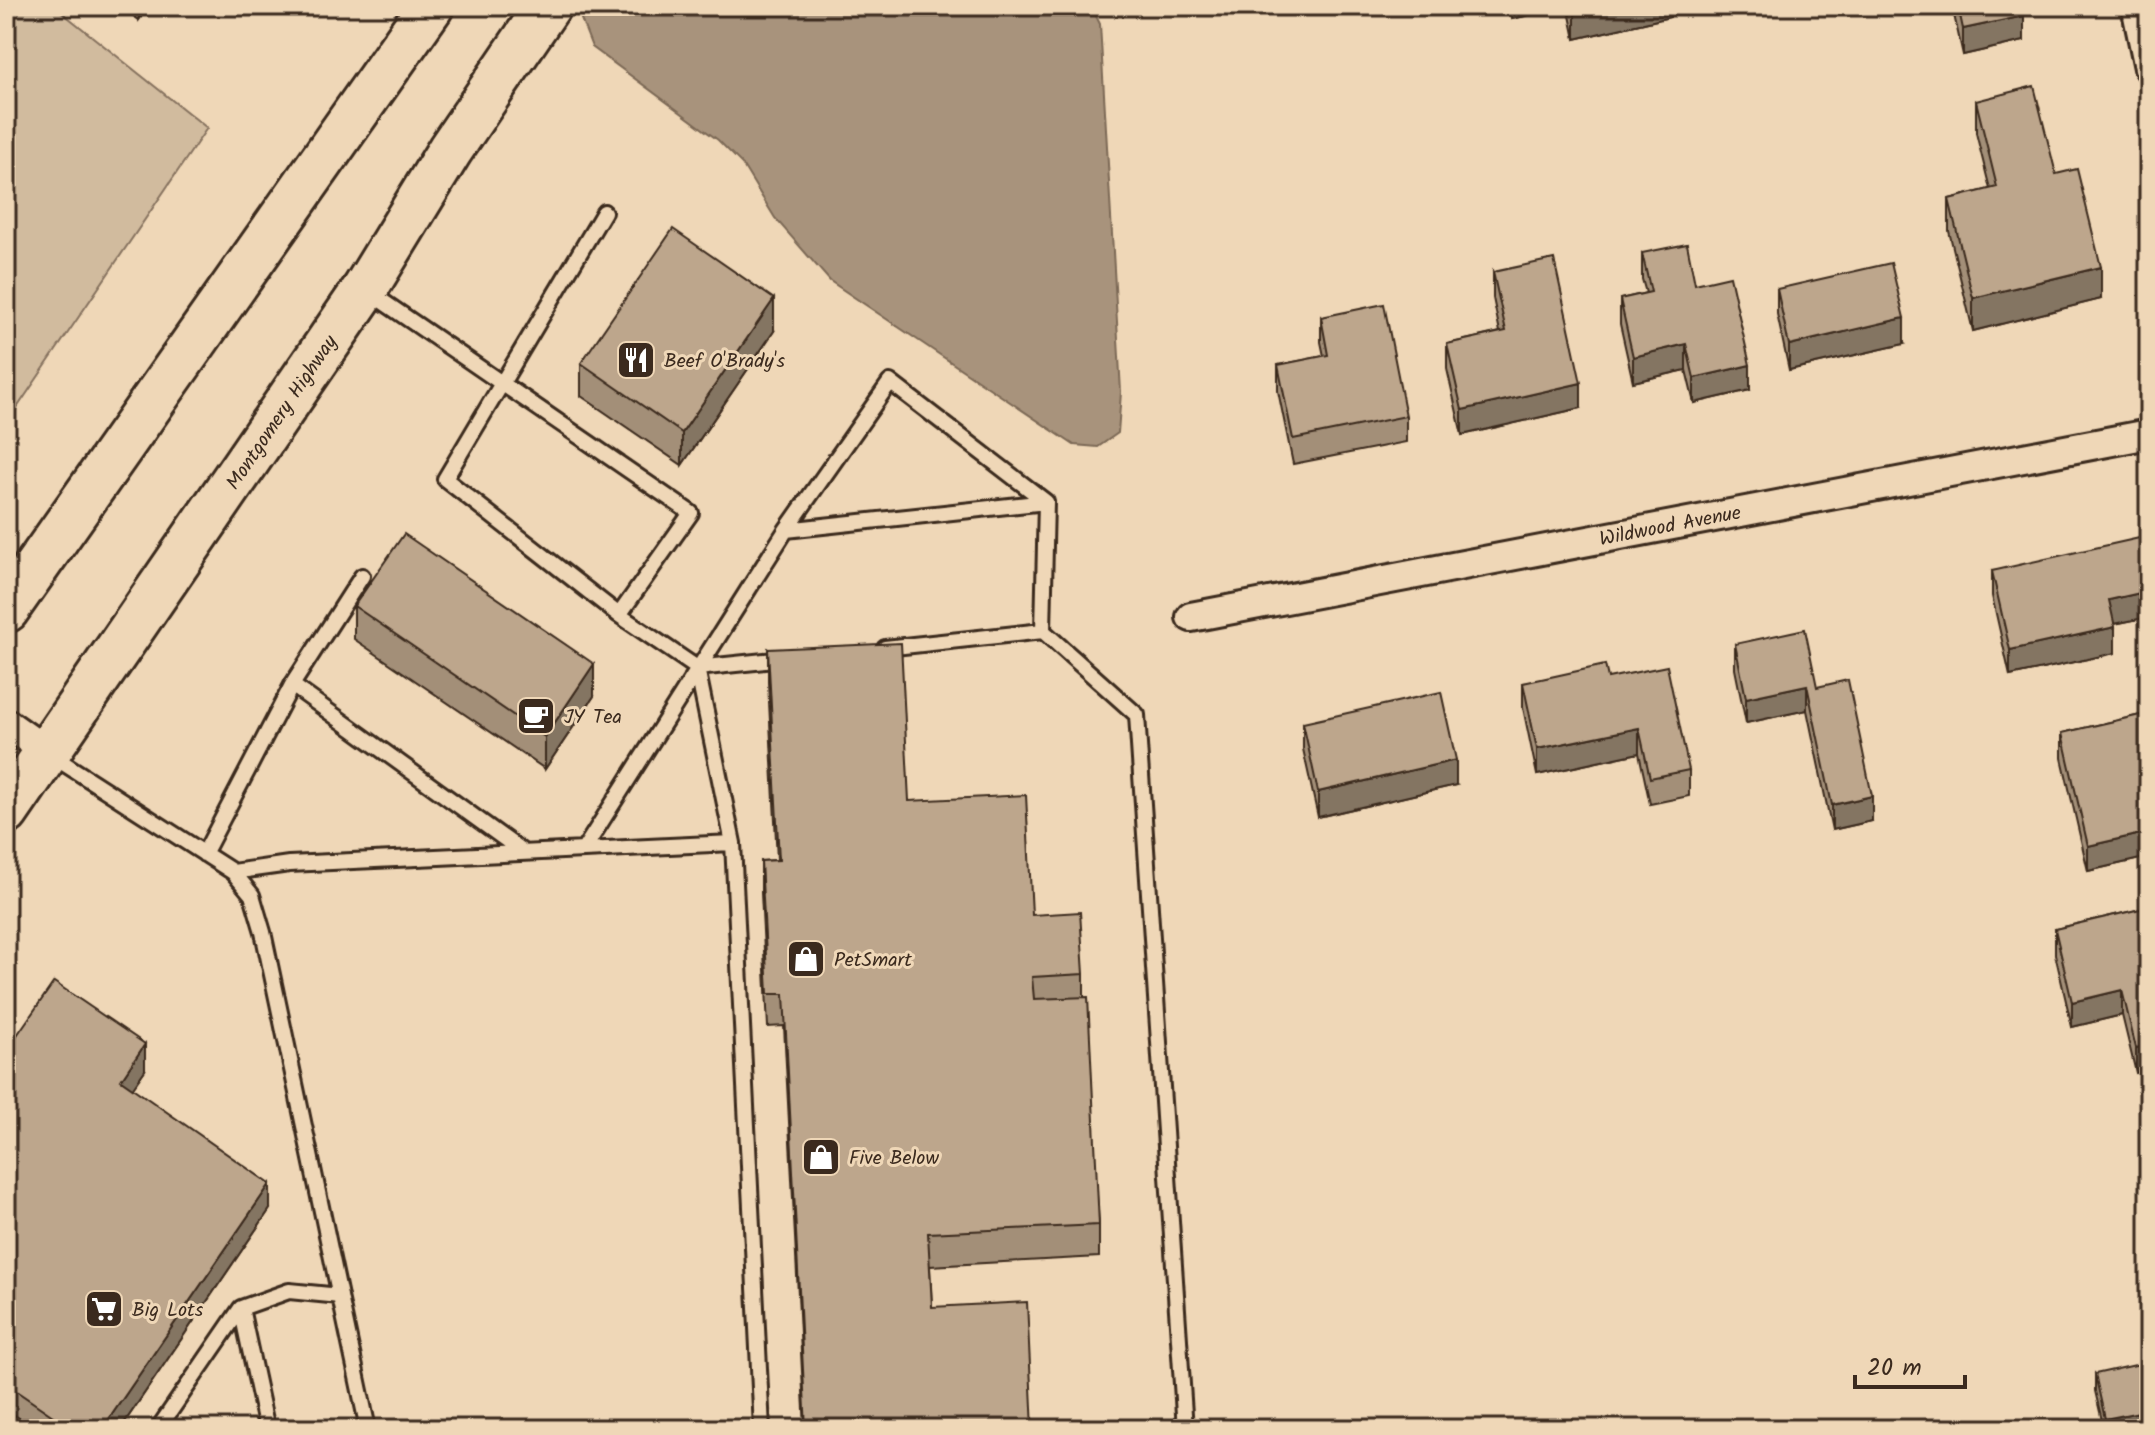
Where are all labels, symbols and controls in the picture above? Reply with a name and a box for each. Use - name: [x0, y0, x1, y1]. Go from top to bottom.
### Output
- street label: Montgomery Highway: [219, 328, 347, 497]
- restaurant icon: Beef O'Brady's: [615, 339, 657, 381]
- place label: Beef O'Brady's: [664, 346, 785, 378]
- street label: Wildwood Avenue: [1597, 498, 1744, 556]
- cafe icon: JY Tea: [515, 695, 557, 737]
- place label: JY Tea: [564, 702, 622, 734]
- shop icon: PetSmart: [785, 938, 827, 980]
- place label: PetSmart: [834, 945, 912, 977]
- shop icon: Five Below: [800, 1136, 842, 1178]
- place label: Five Below: [849, 1143, 939, 1175]
- supermarket icon: Big Lots: [83, 1288, 125, 1330]
- place label: Big Lots: [132, 1295, 204, 1327]
- scale bar: [1855, 1339, 1965, 1389]
- text: 20 m: [1867, 1349, 1922, 1388]

